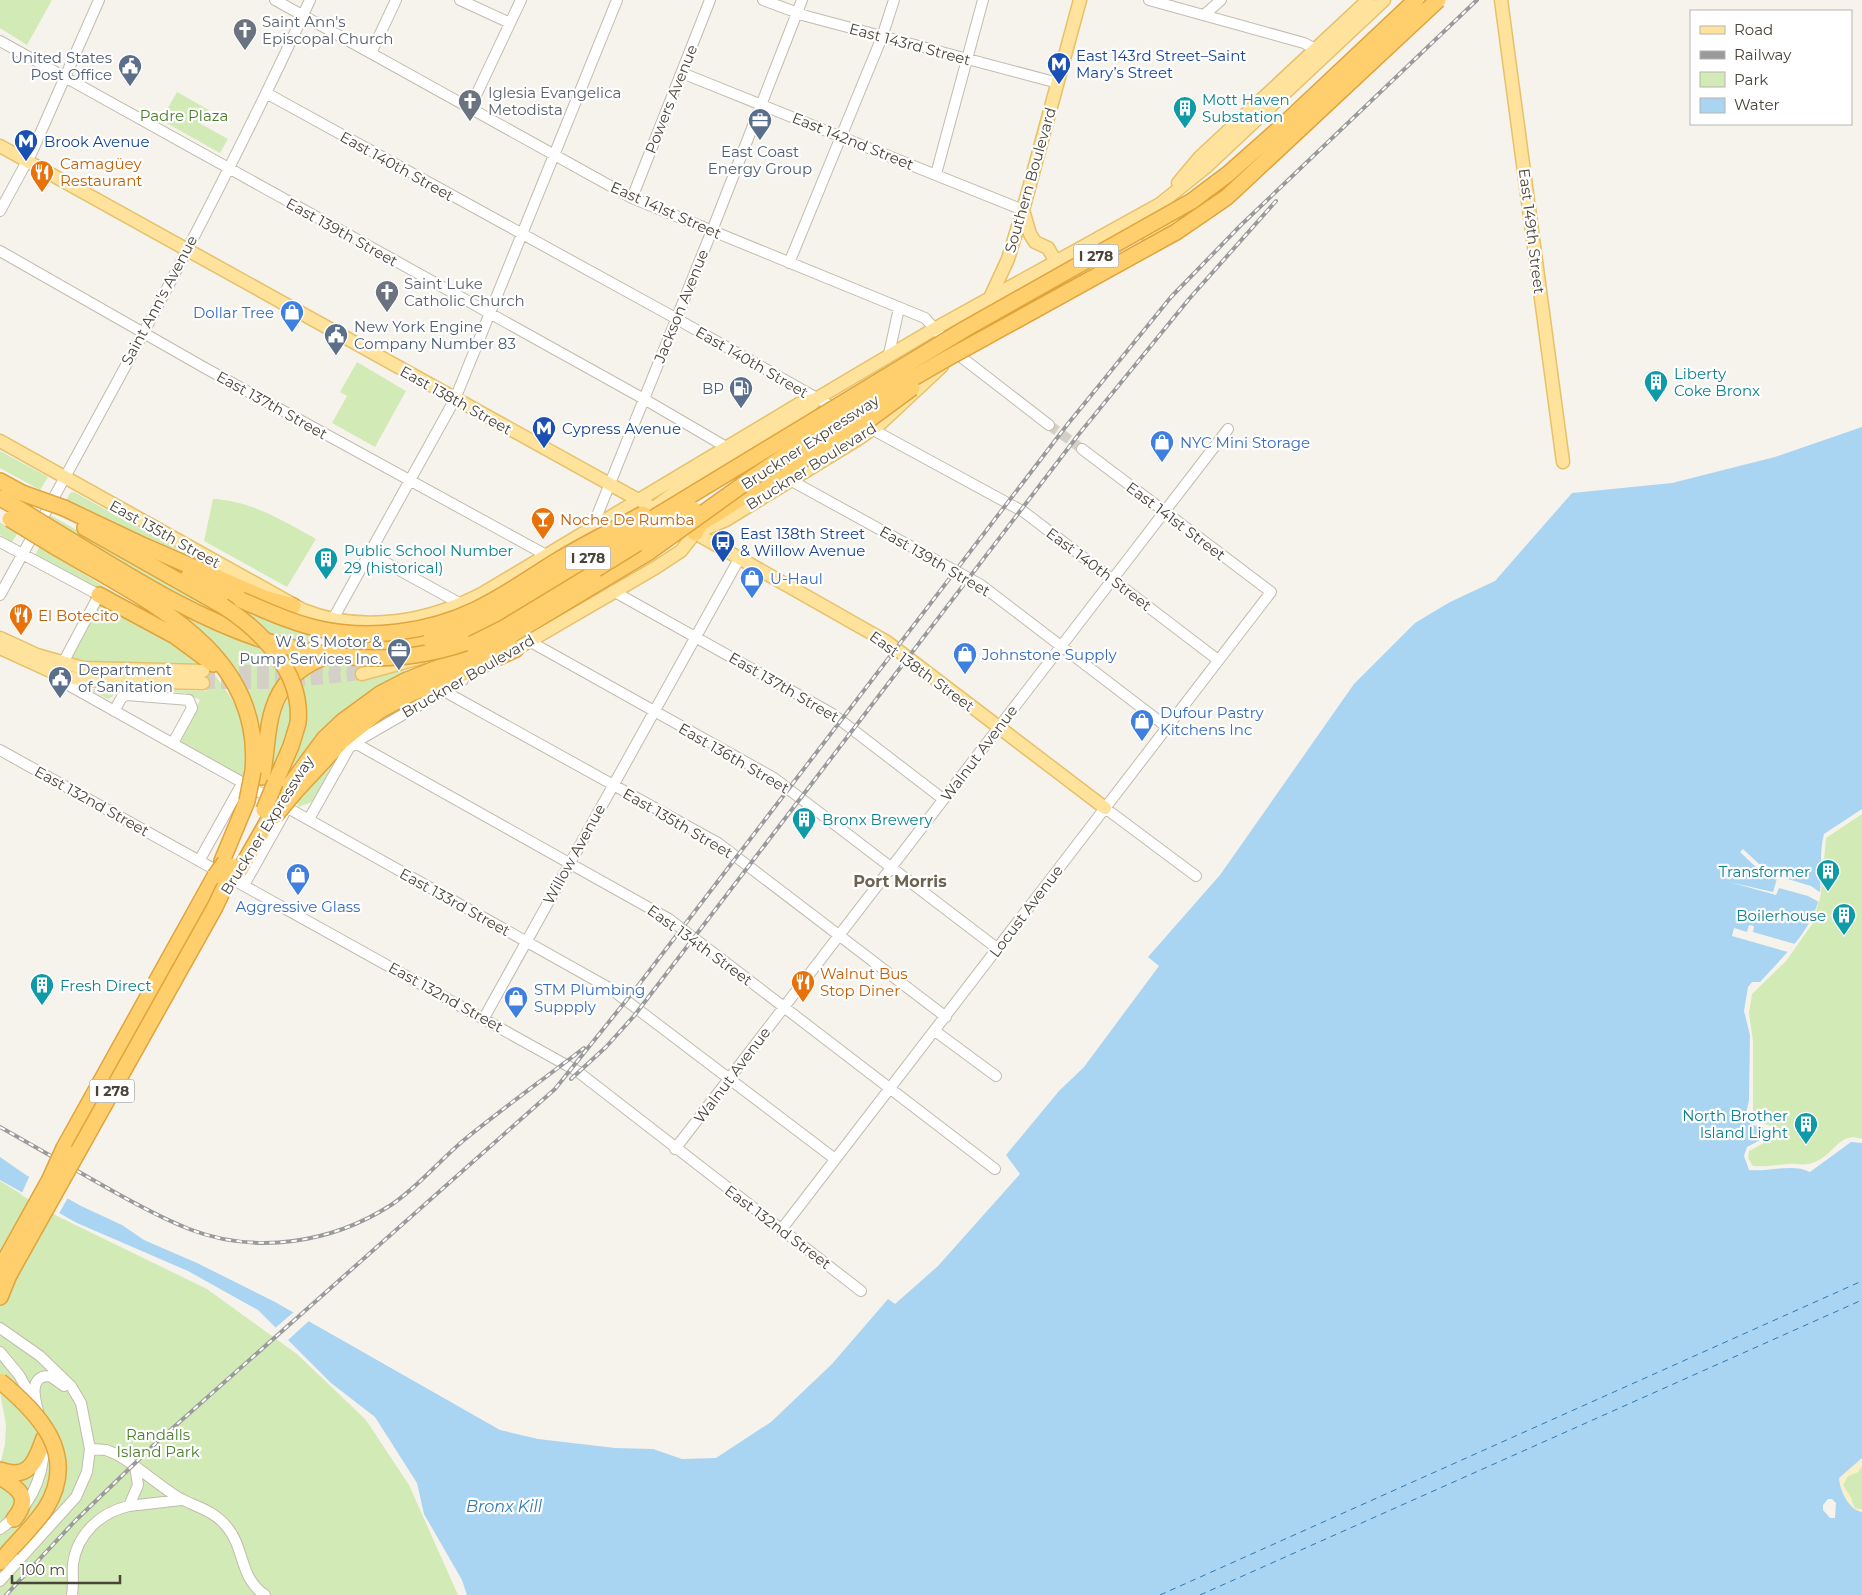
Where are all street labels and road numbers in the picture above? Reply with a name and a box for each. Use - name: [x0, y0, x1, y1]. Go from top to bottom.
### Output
- street label: East 143rd Street: [847, 19, 973, 69]
- street label: Powers Avenue: [641, 42, 701, 156]
- street label: Southern Boulevard: [1000, 105, 1060, 255]
- street label: East 142nd Street: [789, 108, 917, 174]
- street label: East 140th Street: [337, 127, 457, 205]
- street label: East 149th Street: [1515, 167, 1549, 295]
- street label: East 141st Street: [608, 177, 724, 243]
- street label: East 139th Street: [283, 193, 401, 271]
- street label: Saint Ann's Avenue: [117, 232, 201, 368]
- road number: I 278: [1074, 245, 1118, 268]
- street label: Jackson Avenue: [649, 246, 712, 367]
- street label: East 140th Street: [692, 322, 812, 402]
- street label: East 138th Street: [397, 361, 515, 439]
- street label: East 137th Street: [213, 367, 331, 443]
- street label: Bruckner Expressway: [737, 390, 883, 494]
- street label: Bruckner Boulevard: [742, 418, 880, 514]
- street label: East 141st Street: [1123, 478, 1229, 564]
- street label: East 135th Street: [106, 496, 224, 572]
- street label: East 139th Street: [876, 522, 994, 600]
- street label: East 140th Street: [1043, 523, 1155, 615]
- road number: I 278: [566, 546, 610, 570]
- street label: East 138th Street: [866, 627, 978, 715]
- street label: Bruckner Boulevard: [398, 630, 538, 722]
- street label: East 137th Street: [726, 648, 842, 726]
- street label: Walnut Avenue: [937, 701, 1021, 805]
- street label: East 136th Street: [675, 719, 793, 797]
- street label: Bruckner Expressway: [216, 751, 318, 898]
- street label: East 132nd Street: [31, 762, 153, 840]
- street label: East 135th Street: [620, 784, 736, 862]
- street label: Willow Avenue: [539, 801, 609, 907]
- street label: Locust Avenue: [985, 861, 1067, 961]
- street label: East 133rd Street: [396, 864, 514, 940]
- street label: East 134th Street: [644, 900, 756, 990]
- street label: East 132nd Street: [385, 958, 507, 1036]
- street label: Walnut Avenue: [690, 1023, 774, 1127]
- road number: I 278: [90, 1080, 134, 1102]
- street label: East 132nd Street: [721, 1181, 835, 1273]

